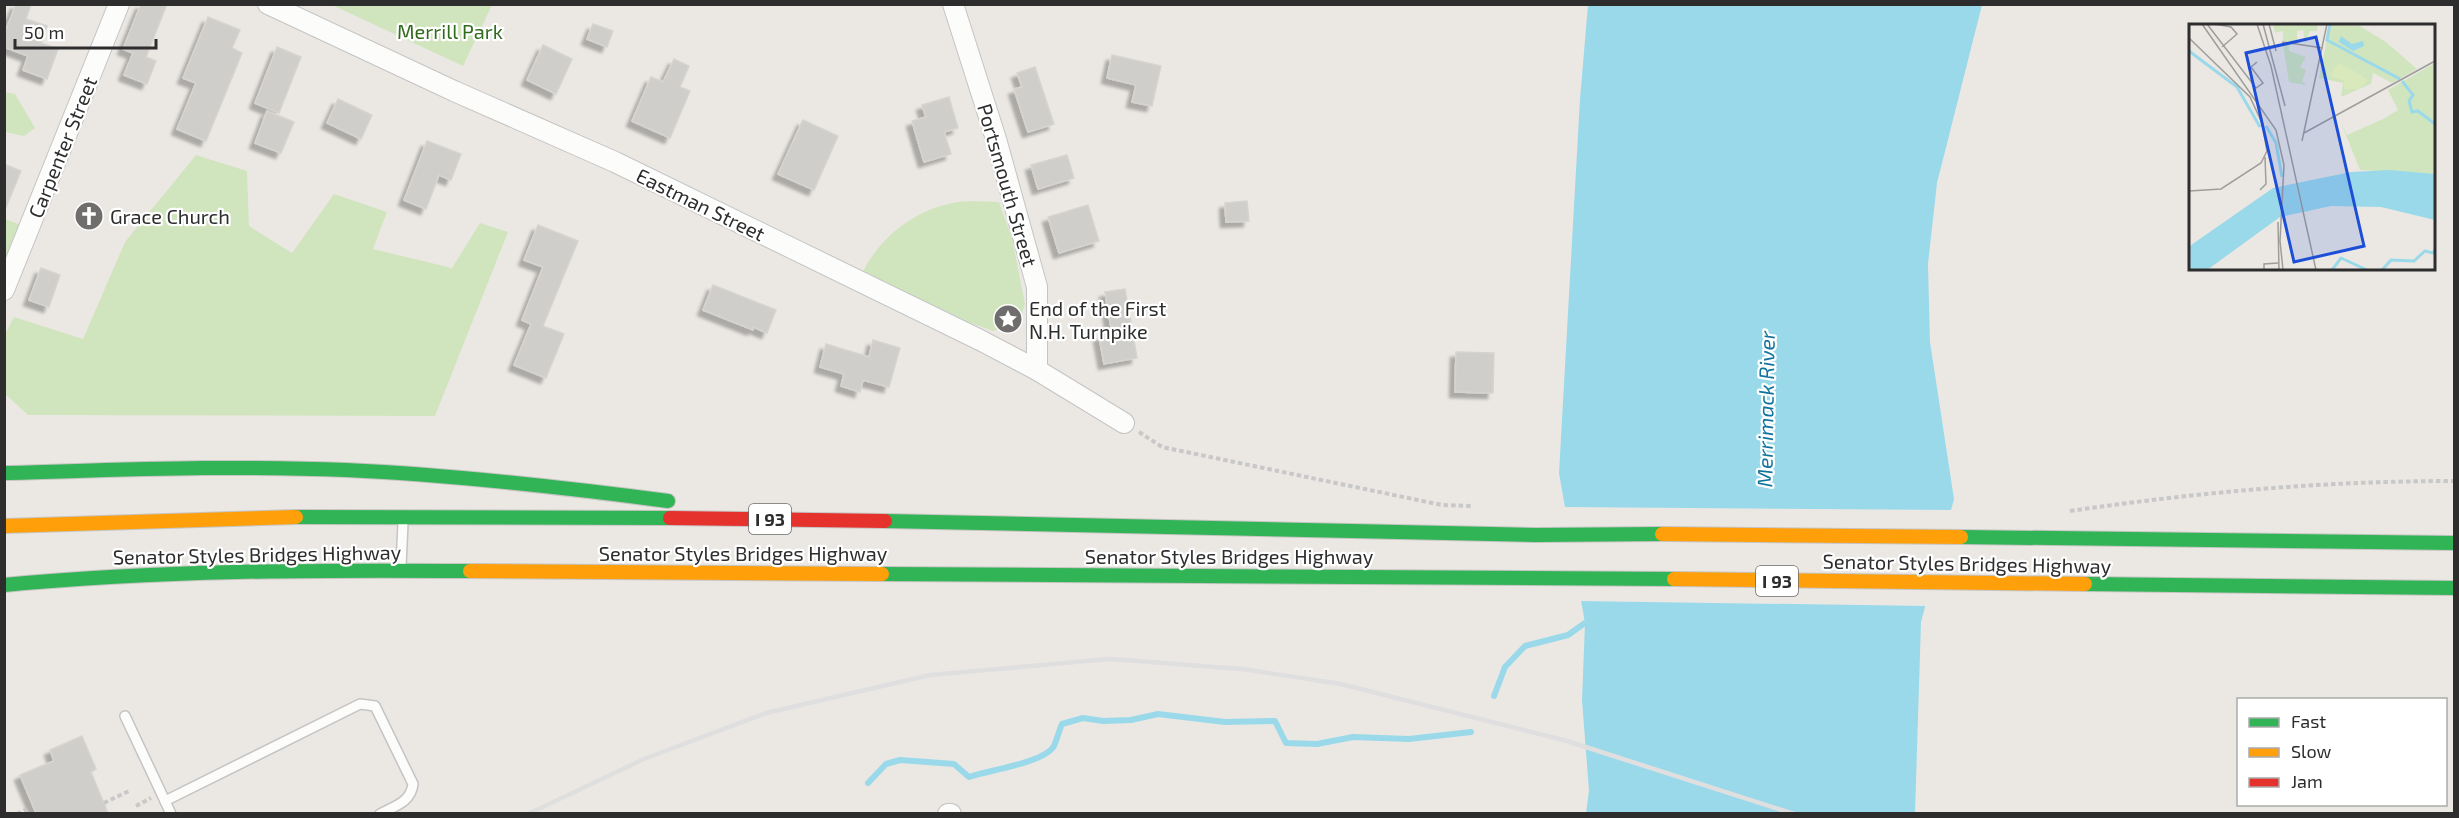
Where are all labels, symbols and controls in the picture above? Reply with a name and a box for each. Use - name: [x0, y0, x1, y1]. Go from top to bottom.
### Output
- scale bar: [15, 12, 156, 50]
- park label: Merrill Park: [397, 19, 503, 43]
- text: 50 m: [24, 21, 64, 43]
- inset map: [2189, 24, 2435, 270]
- street label: Carpenter Street: [23, 72, 101, 221]
- street label: Portsmouth Street: [973, 101, 1043, 270]
- street label: Eastman Street: [633, 163, 770, 246]
- church icon: Grace Church: [73, 200, 105, 232]
- place label: Grace Church: [110, 204, 230, 228]
- place label: End of the First N.H. Turnpike: [1029, 296, 1167, 343]
- place icon: End of the First N.H. Turnpike: [992, 303, 1024, 335]
- water label: Merrimack River: [1751, 330, 1779, 488]
- road number: I 93: [749, 504, 791, 534]
- street label: Senator Styles Bridges Highway: [113, 539, 402, 569]
- street label: Senator Styles Bridges Highway: [599, 541, 888, 565]
- street label: Senator Styles Bridges Highway: [1085, 544, 1374, 568]
- street label: Senator Styles Bridges Highway: [1823, 548, 2112, 578]
- road number: I 93: [1756, 566, 1798, 596]
- legend: [2237, 698, 2447, 806]
- text: Fast: [2291, 710, 2326, 732]
- text: Slow: [2291, 740, 2332, 762]
- text: Jam: [2291, 770, 2323, 792]

